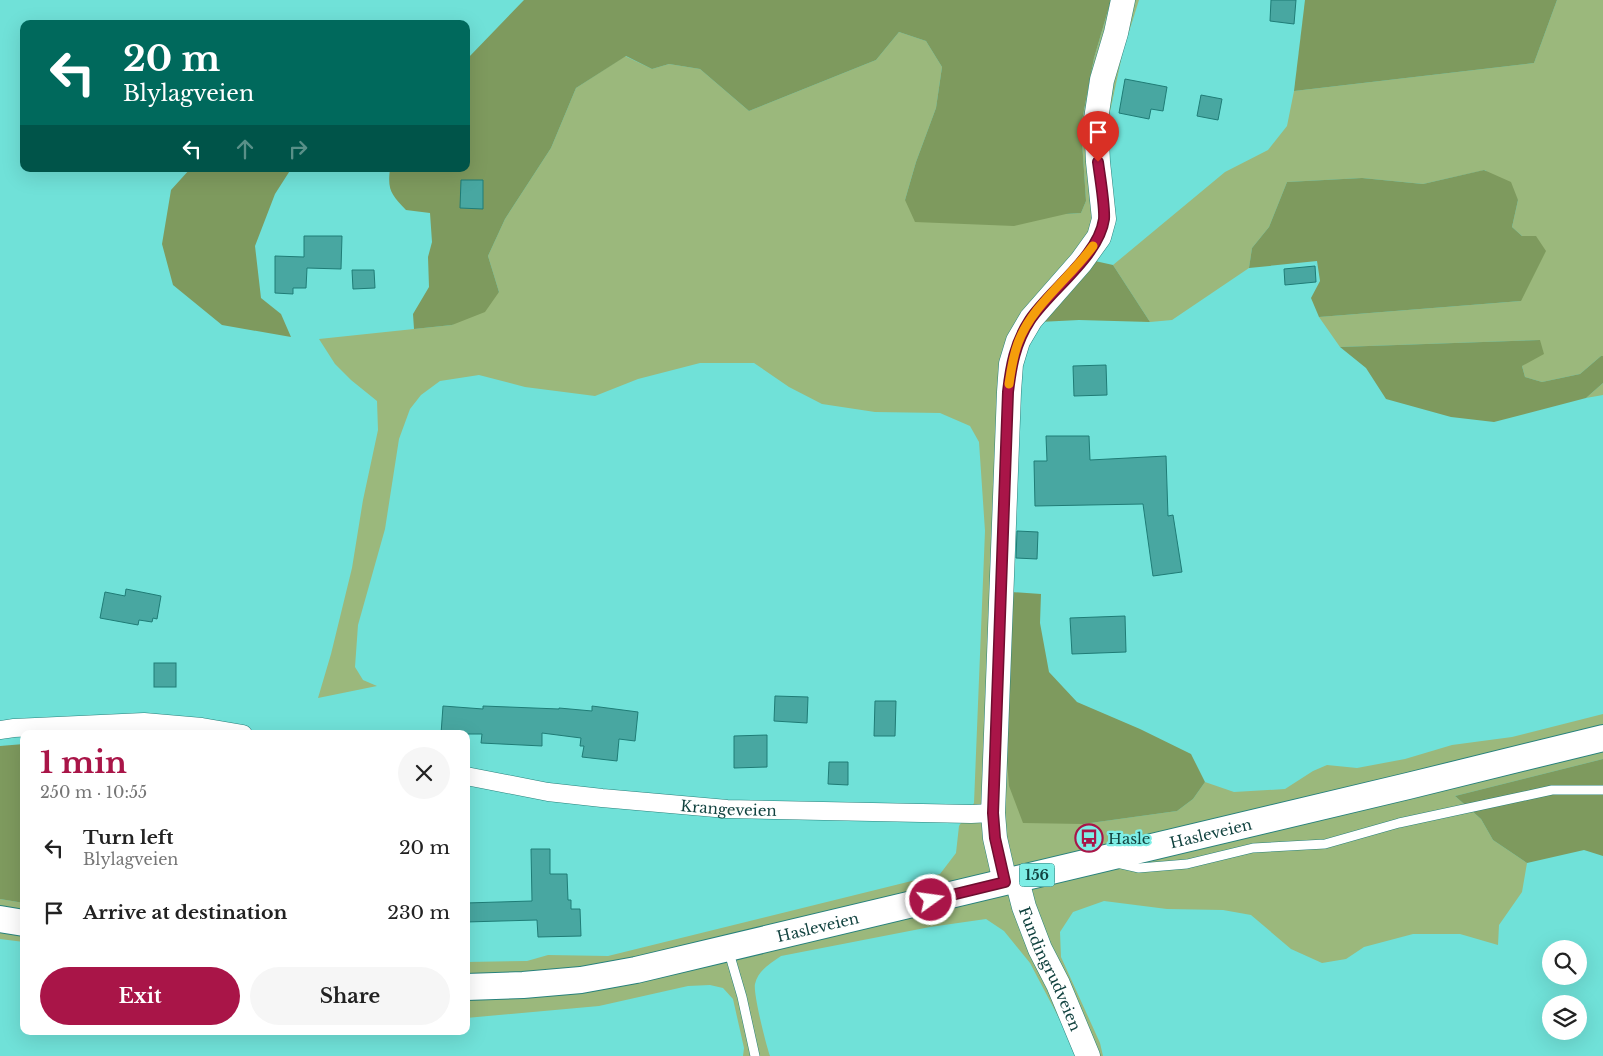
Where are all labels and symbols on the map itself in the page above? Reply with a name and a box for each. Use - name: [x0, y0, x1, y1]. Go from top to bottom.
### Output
- pin: [1077, 111, 1119, 162]
- street label: Krangeveien: [680, 795, 777, 820]
- street label: Hasleveien: [1168, 814, 1254, 852]
- bus stop icon: Hasle: [1074, 823, 1104, 853]
- place label: Hasle: [1108, 829, 1150, 848]
- road number: 156: [1020, 864, 1054, 886]
- position arrow: [904, 873, 956, 925]
- street label: Fundingrudveien: [1015, 904, 1086, 1034]
- street label: Hasleveien: [775, 908, 861, 946]

